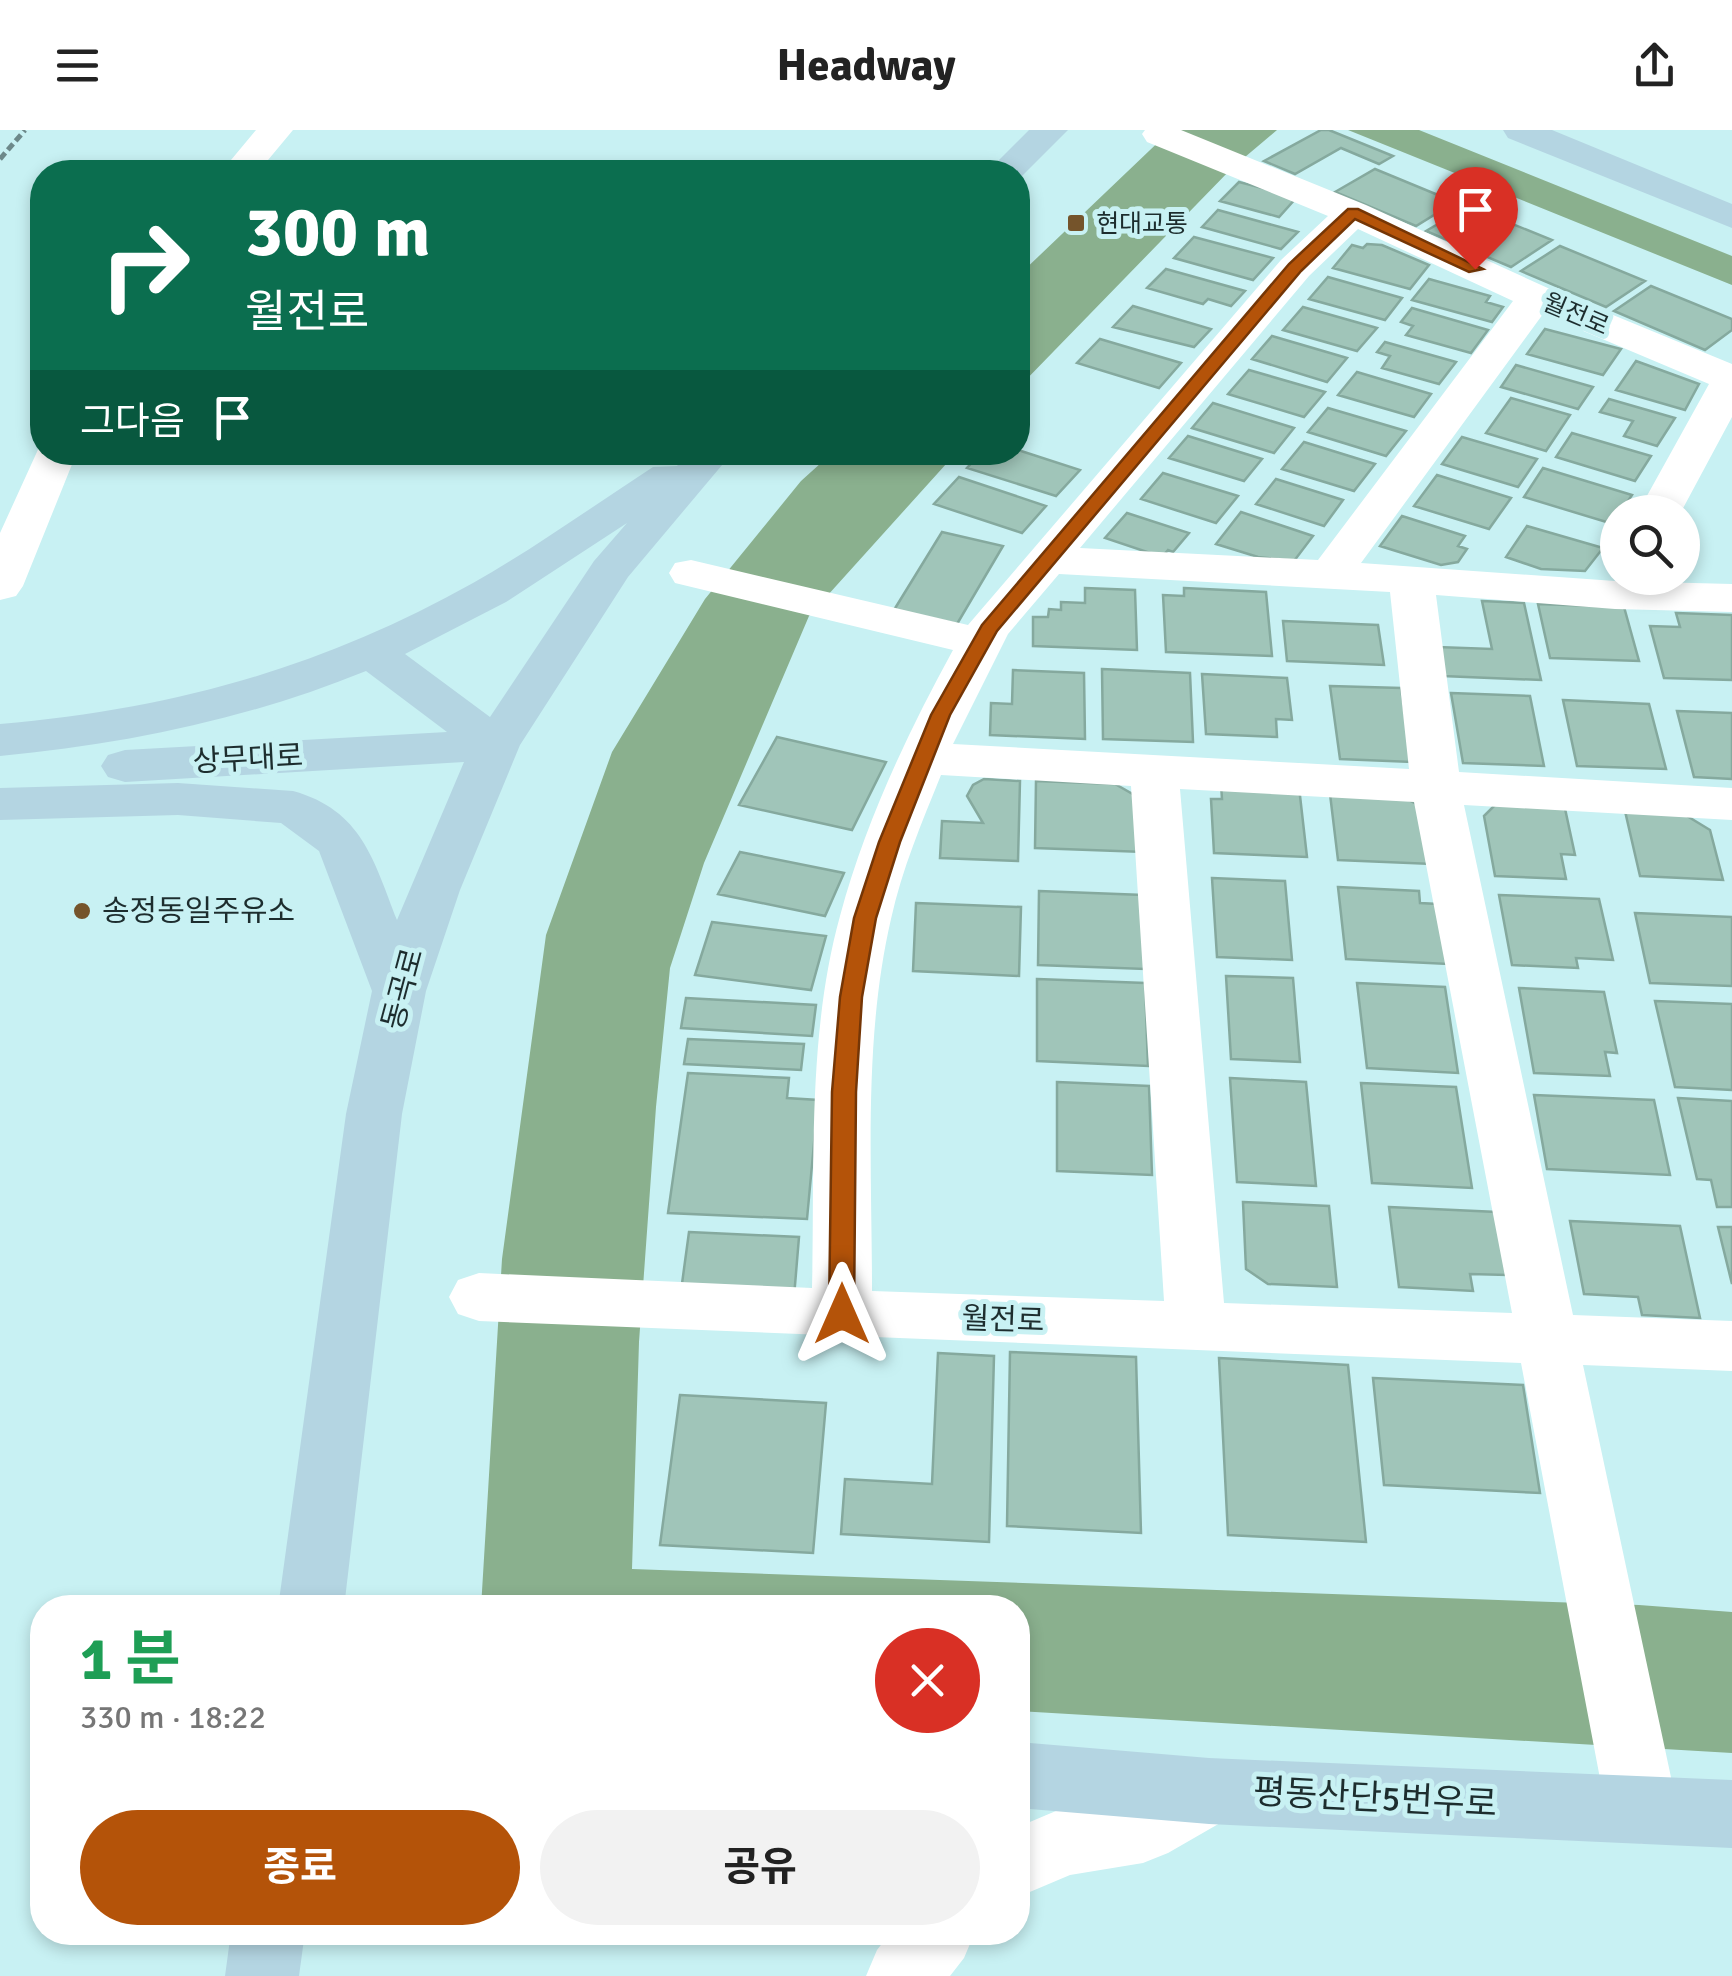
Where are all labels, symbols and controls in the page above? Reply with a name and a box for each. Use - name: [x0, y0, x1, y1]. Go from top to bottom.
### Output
- icon: menu: [50, 38, 105, 93]
- text: Headway: [776, 38, 956, 93]
- icon: share: [1627, 38, 1682, 93]
- pin: [1433, 167, 1518, 270]
- icon: arrive: [1448, 182, 1503, 237]
- text: 300 m: [245, 189, 430, 275]
- icon: right: [80, 200, 210, 330]
- place label: 현대교통: [1096, 208, 1188, 239]
- marker: 현대교통: [1065, 212, 1087, 234]
- text: 월전로: [245, 285, 369, 340]
- street label: 월전로: [1538, 286, 1614, 342]
- icon: arrive: [205, 390, 260, 445]
- text: 그다음: [80, 398, 185, 445]
- map controls: [1600, 495, 1700, 595]
- button: search: [1600, 495, 1700, 595]
- street label: 상무대로: [192, 738, 304, 780]
- place label: 송정동일주유소: [102, 893, 295, 930]
- marker: 송정동일주유소: [71, 900, 93, 922]
- street label: 동곡로: [374, 944, 432, 1034]
- position arrow: [790, 1262, 894, 1366]
- street label: 월전로: [961, 1300, 1045, 1340]
- text: 1 분: [80, 1623, 181, 1697]
- button: close: [875, 1628, 980, 1733]
- text: 330 m · 18:22: [80, 1698, 266, 1737]
- street label: 평동산단5번우로: [1252, 1770, 1498, 1826]
- button: 종료: [80, 1810, 520, 1925]
- button: 공유: [540, 1810, 980, 1925]

